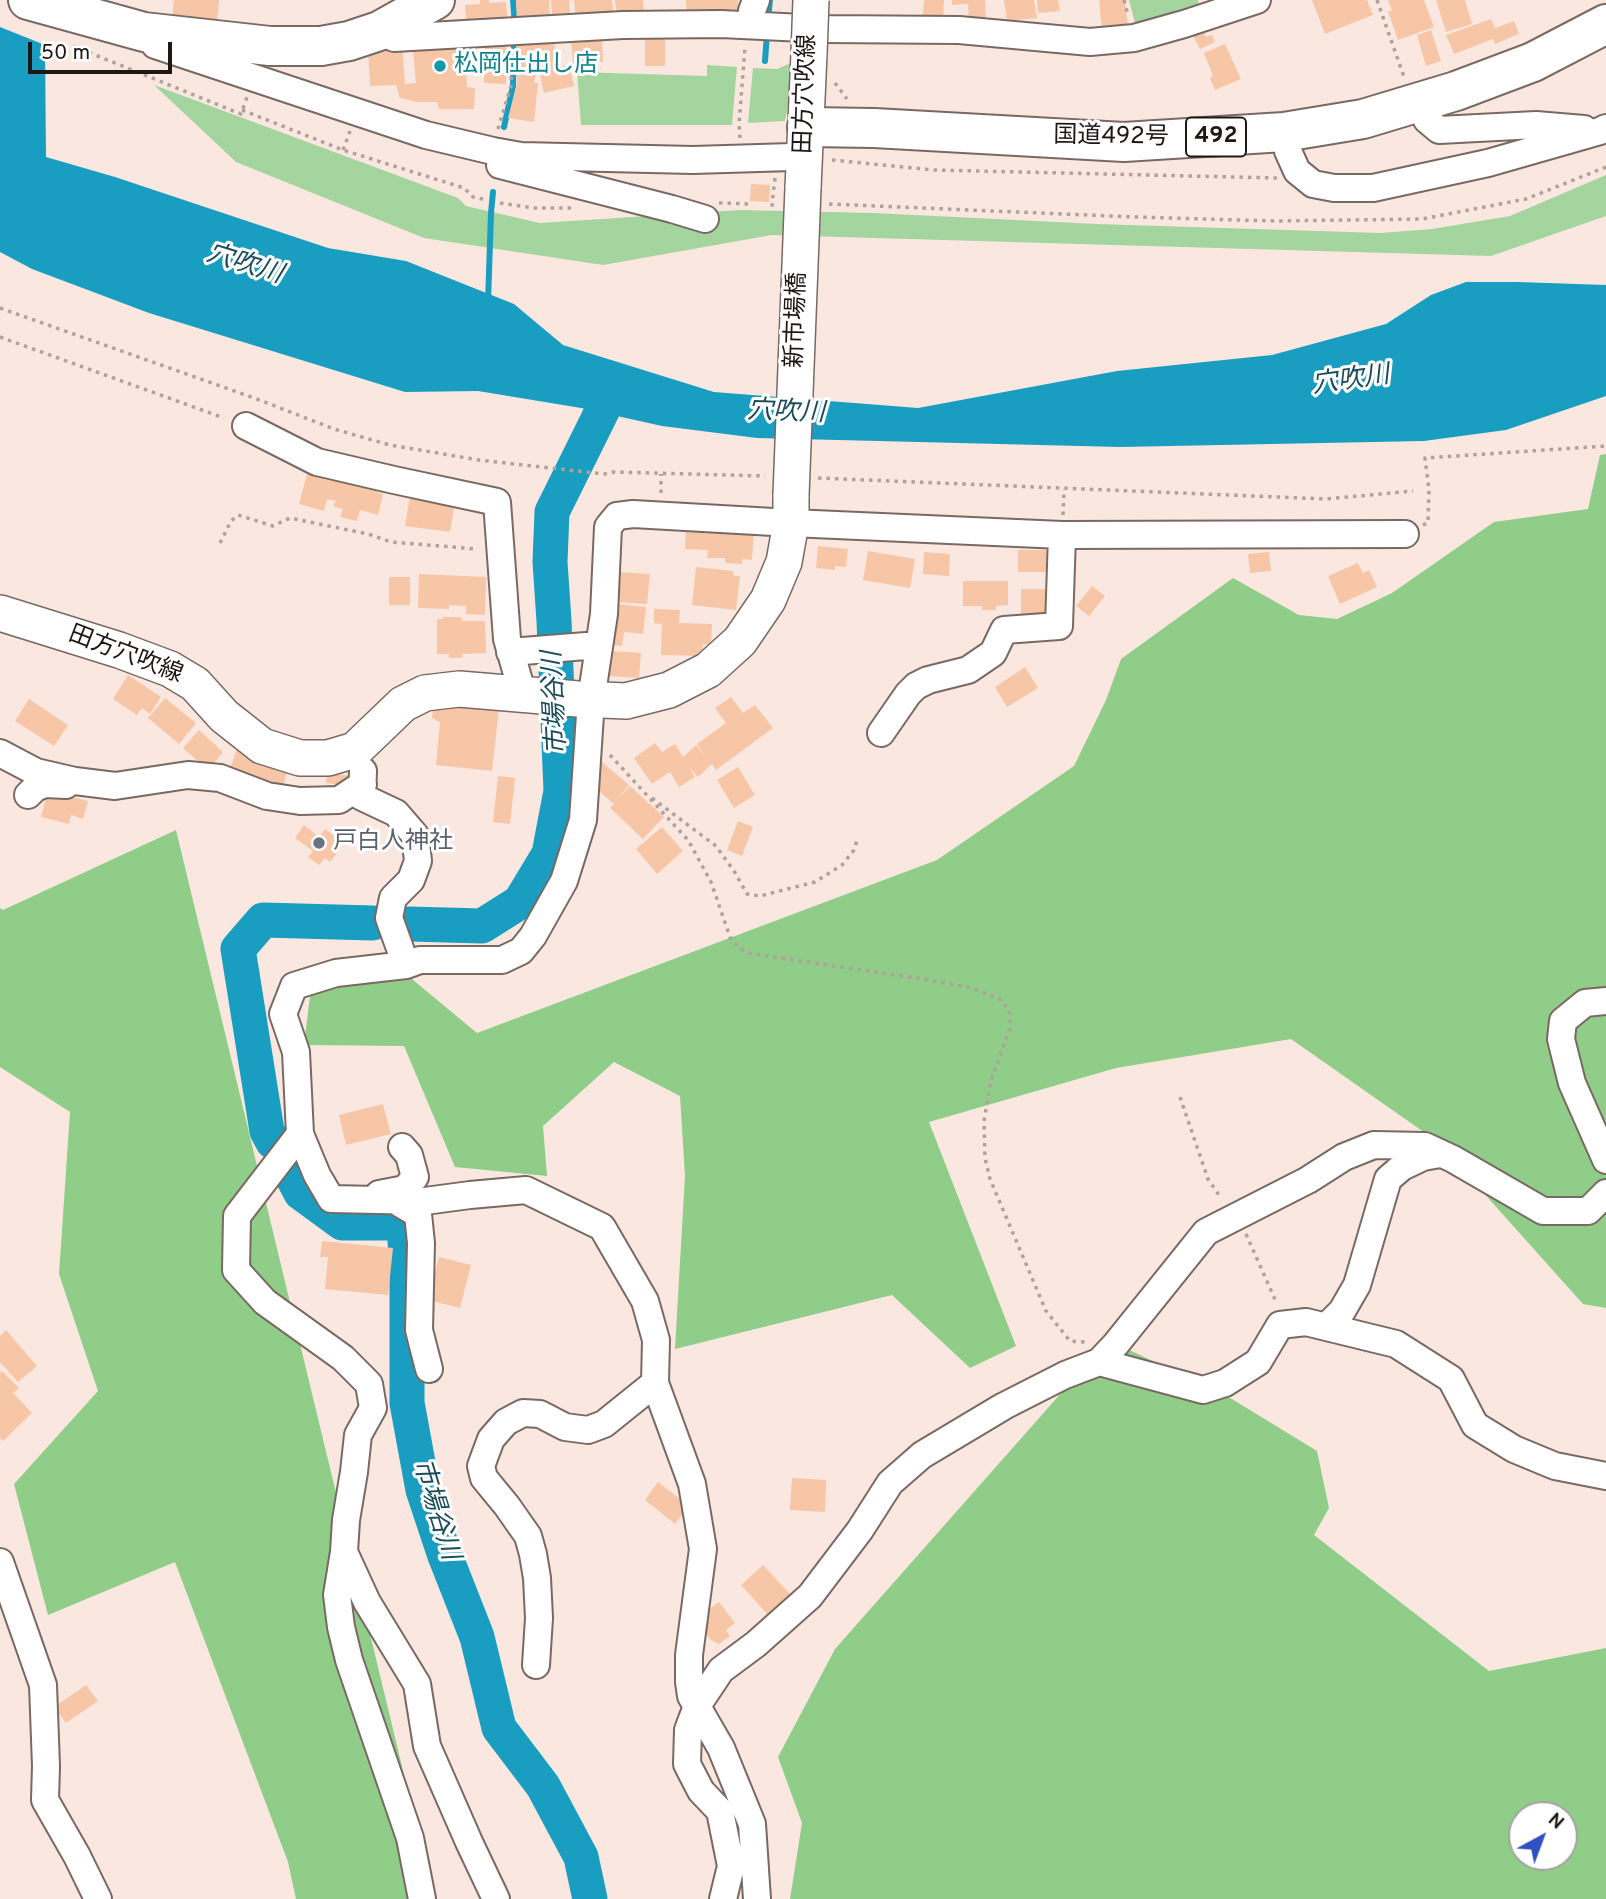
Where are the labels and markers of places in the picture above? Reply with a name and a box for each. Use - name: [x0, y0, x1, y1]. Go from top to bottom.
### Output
- place label: 松岡仕出し店: [454, 52, 598, 80]
- marker: 松岡仕出し店: [432, 58, 448, 74]
- place label: 戸白人神社: [333, 829, 453, 857]
- marker: 戸白人神社: [311, 835, 327, 851]

